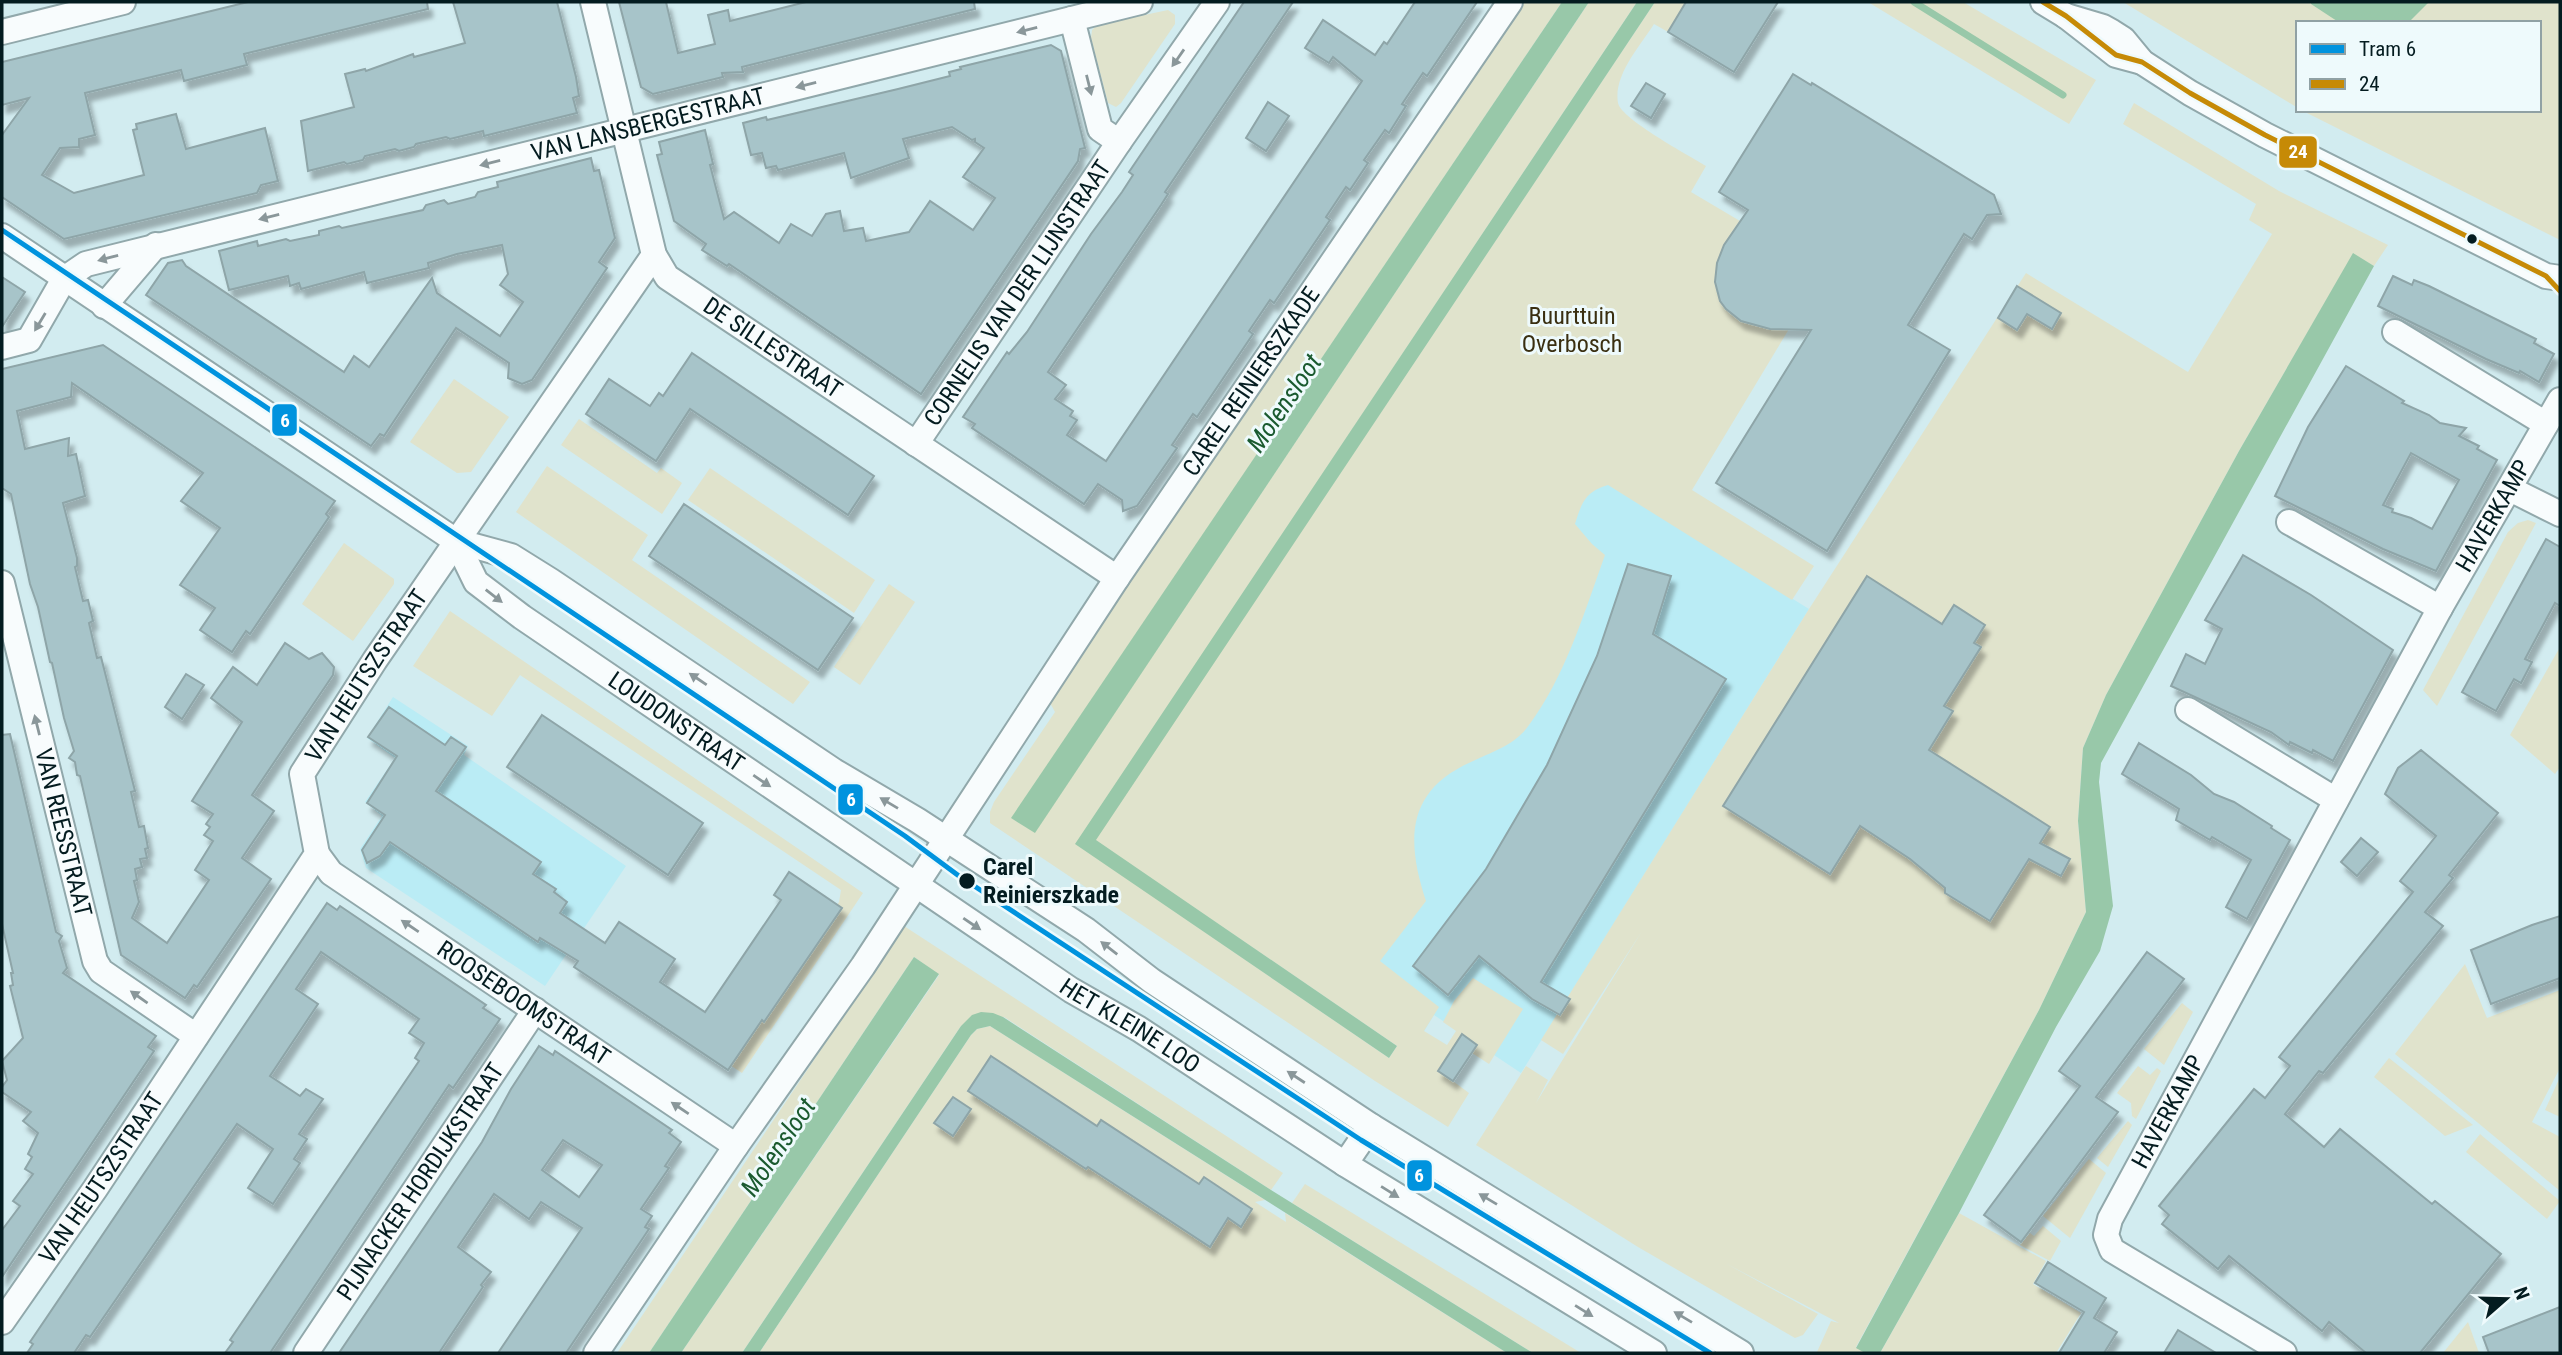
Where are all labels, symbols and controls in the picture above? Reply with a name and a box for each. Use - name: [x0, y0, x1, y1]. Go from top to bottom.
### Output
- legend: [2296, 21, 2541, 112]
- one-way arrow: [1016, 25, 1038, 36]
- text: Tram 6: [2359, 37, 2416, 61]
- one-way arrow: [1171, 49, 1185, 67]
- text: 24: [2359, 72, 2380, 96]
- one-way arrow: [1084, 74, 1095, 96]
- one-way arrow: [795, 80, 817, 91]
- street label: VAN LANSBERGESTRAAT: [528, 82, 768, 167]
- line badge: 24: [2278, 135, 2318, 169]
- text: 24: [2288, 140, 2308, 163]
- street label: CORNELIS VAN DER LIJNSTRAAT: [918, 155, 1117, 431]
- one-way arrow: [479, 158, 501, 169]
- one-way arrow: [258, 212, 280, 223]
- unlabelled marker: [2465, 232, 2479, 246]
- one-way arrow: [97, 253, 119, 264]
- street label: CAREL REINIERSZKADE: [1177, 281, 1326, 481]
- street label: DE SILLESTRAAT: [698, 291, 847, 404]
- park label: Buurttuin Overbosch: [1522, 302, 1622, 358]
- one-way arrow: [33, 312, 46, 331]
- water label: Molensloot: [1240, 348, 1328, 458]
- line badge: 6: [271, 403, 298, 437]
- text: 6: [280, 409, 290, 432]
- street label: HAVERKAMP: [2450, 455, 2536, 577]
- street label: VAN HEUTSZSTRAAT: [299, 584, 433, 767]
- one-way arrow: [485, 588, 503, 603]
- street label: LOUDONSTRAAT: [603, 666, 750, 778]
- one-way arrow: [688, 673, 708, 686]
- one-way arrow: [31, 714, 42, 736]
- street label: VAN REESSTRAAT: [29, 746, 98, 920]
- one-way arrow: [753, 774, 771, 788]
- line badge: 6: [837, 783, 864, 816]
- text: 6: [846, 788, 856, 811]
- one-way arrow: [879, 797, 898, 810]
- place label: Carel Reinierszkade: [983, 853, 1119, 909]
- marker: Carel Reinierszkade: [957, 871, 977, 891]
- one-way arrow: [963, 917, 981, 931]
- one-way arrow: [401, 919, 419, 933]
- street label: ROOSEBOOMSTRAAT: [432, 935, 615, 1071]
- one-way arrow: [1100, 942, 1118, 956]
- street label: HET KLEINE LOO: [1054, 972, 1205, 1079]
- one-way arrow: [130, 990, 148, 1004]
- street label: HAVERKAMP: [2126, 1050, 2210, 1173]
- street label: PIJNACKER HORDIJKSTRAAT: [331, 1058, 510, 1306]
- one-way arrow: [1287, 1071, 1306, 1084]
- street label: VAN HEUTSZSTRAAT: [33, 1087, 169, 1269]
- water label: Molensloot: [734, 1092, 822, 1202]
- one-way arrow: [671, 1101, 689, 1115]
- line badge: 6: [1406, 1159, 1433, 1192]
- text: 6: [1414, 1164, 1424, 1187]
- one-way arrow: [1381, 1185, 1400, 1198]
- one-way arrow: [1479, 1192, 1498, 1205]
- north arrow: [2471, 1264, 2541, 1334]
- text: N: [2509, 1284, 2534, 1303]
- one-way arrow: [1575, 1304, 1594, 1317]
- one-way arrow: [1673, 1311, 1692, 1324]

